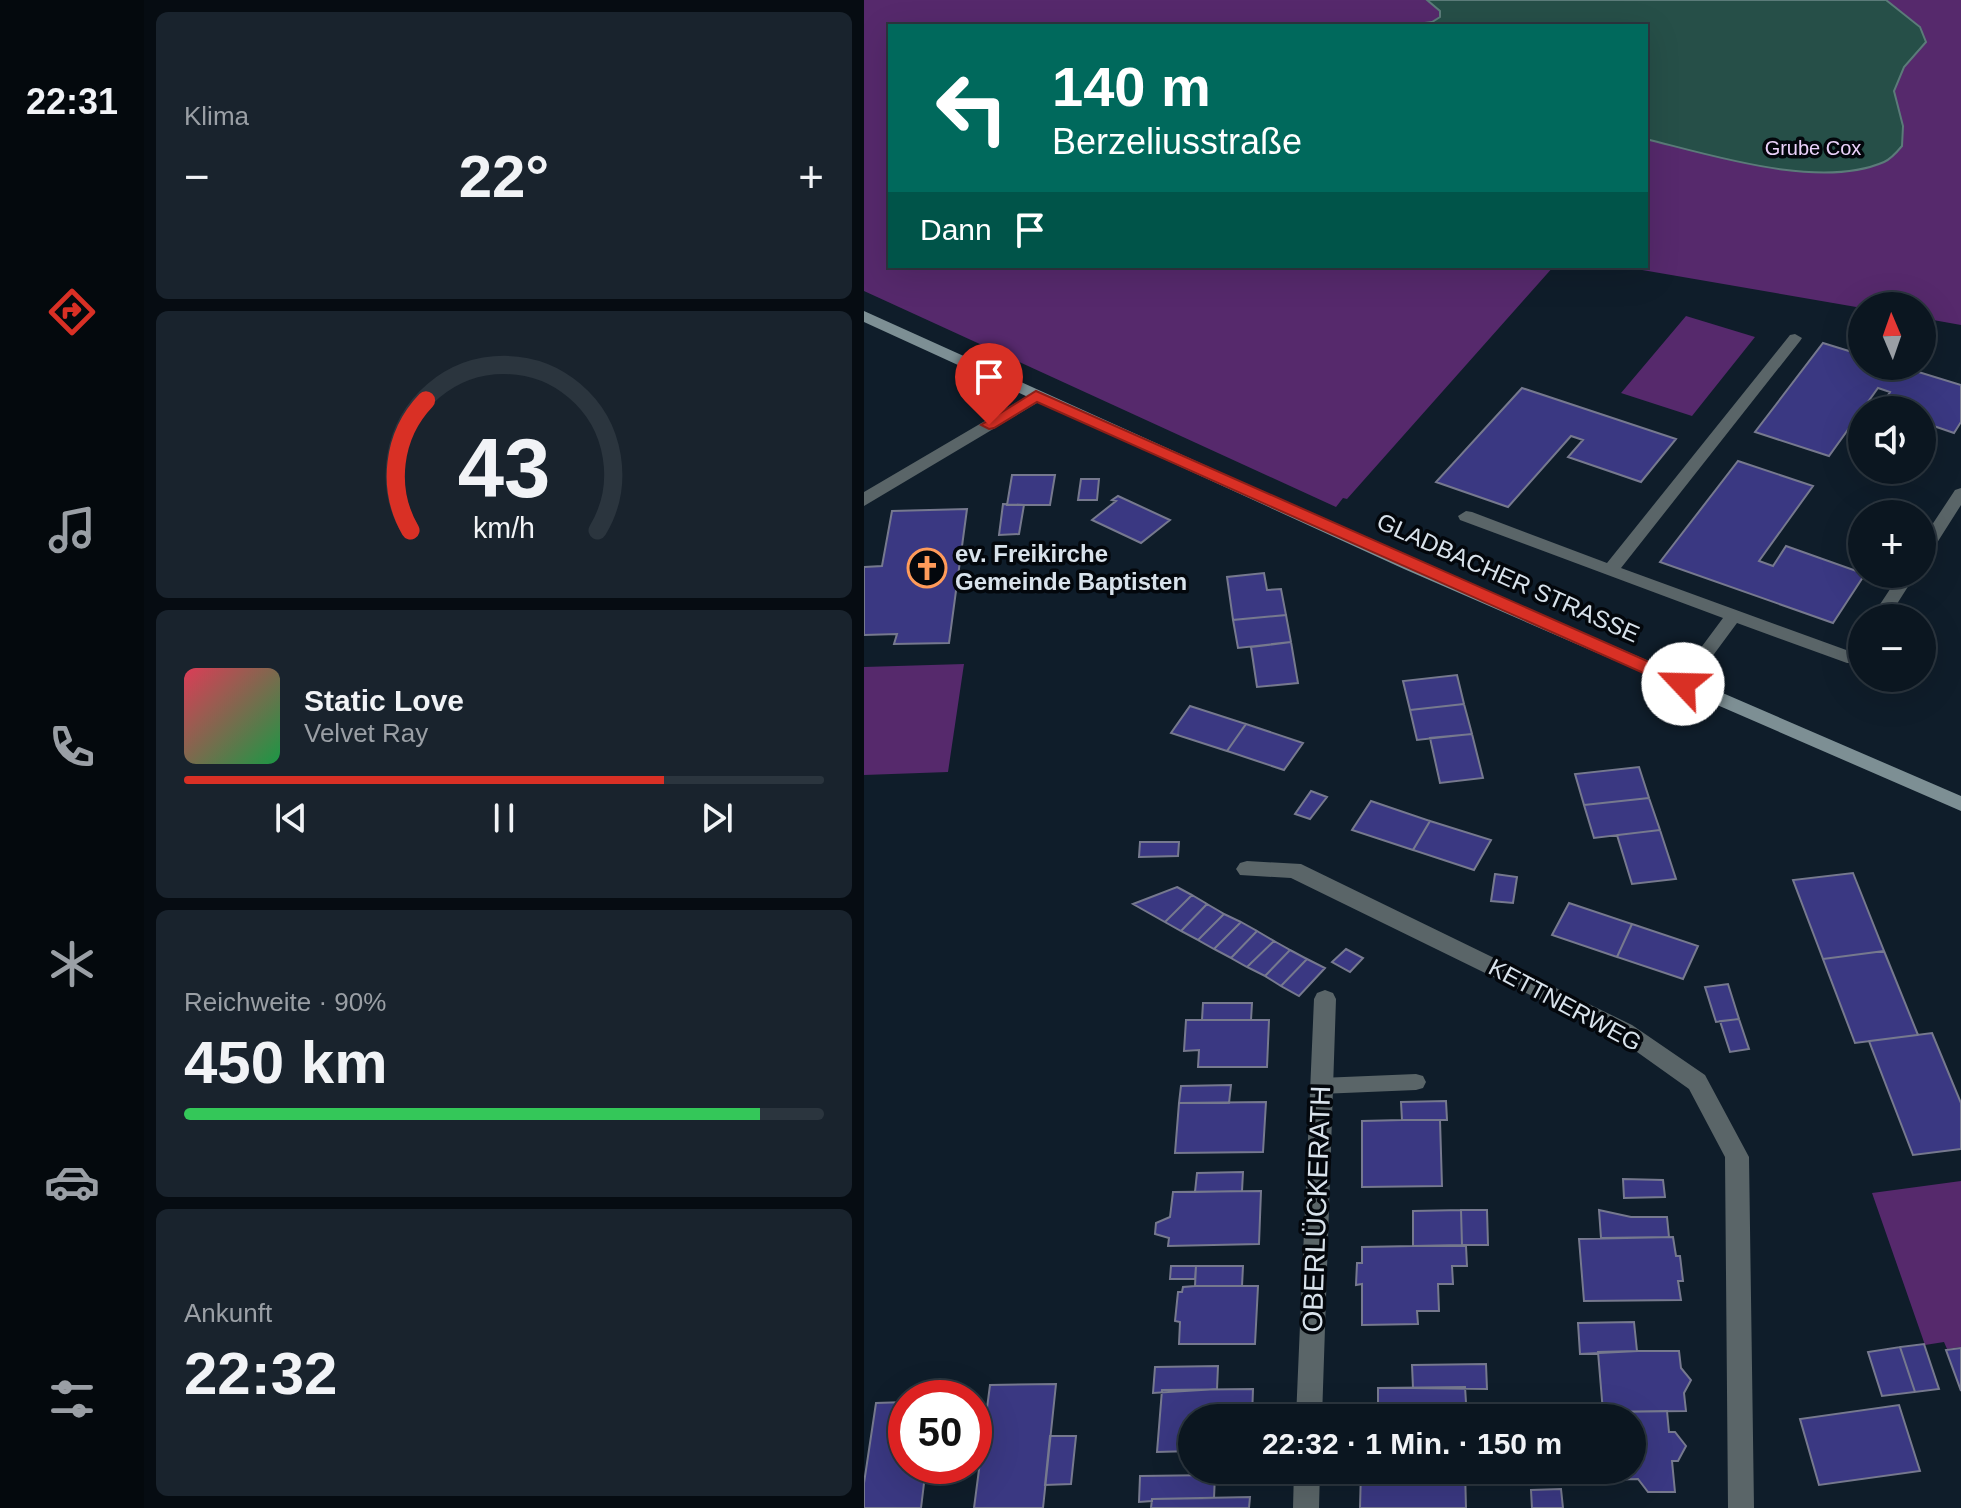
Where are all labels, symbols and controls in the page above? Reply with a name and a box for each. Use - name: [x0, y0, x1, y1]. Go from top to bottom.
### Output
- text: 140 m: [1052, 55, 1211, 118]
- icon: left: [920, 56, 1024, 160]
- text: 22:31: [26, 81, 118, 122]
- text: Klima: [184, 101, 249, 131]
- text: Berzeliusstraße: [1052, 121, 1302, 162]
- park label: Grube Cox: [1765, 137, 1861, 159]
- text: 22°: [459, 143, 549, 210]
- text: −: [184, 152, 210, 201]
- text: +: [798, 152, 824, 201]
- icon: arrive: [1008, 208, 1052, 252]
- text: Dann: [920, 213, 992, 246]
- icon: directions: [44, 284, 100, 340]
- north arrow: [1848, 292, 1936, 380]
- map controls: [1848, 292, 1936, 692]
- pin: [955, 343, 1023, 425]
- icon: arrive: [967, 355, 1011, 399]
- button: sound: [1848, 396, 1936, 484]
- text: 43: [458, 421, 550, 514]
- button: +: [1848, 500, 1936, 588]
- icon: music: [44, 502, 100, 558]
- street label: GLADBACHER STRASSE: [1373, 507, 1643, 648]
- text: km/h: [473, 512, 535, 544]
- place label: ev. Freikirche Gemeinde Baptisten: [955, 540, 1187, 595]
- church icon: ev. Freikirche Gemeinde Baptisten: [906, 547, 948, 589]
- button: −: [1848, 604, 1936, 692]
- position arrow: [1641, 642, 1725, 726]
- text: Static Love: [304, 684, 464, 717]
- text: Velvet Ray: [304, 718, 428, 748]
- icon: phone: [44, 719, 100, 775]
- icon: previous: [269, 796, 313, 840]
- icon: pause: [482, 796, 526, 840]
- icon: next: [695, 796, 739, 840]
- icon: climate: [44, 936, 100, 992]
- street label: KETTNERWEG: [1484, 953, 1646, 1056]
- text: Reichweite · 90%: [184, 987, 386, 1017]
- text: 450 km: [184, 1029, 388, 1096]
- street label: OBERLÜCKERATH: [1297, 1085, 1336, 1333]
- icon: car: [44, 1154, 100, 1210]
- text: Ankunft: [184, 1298, 272, 1328]
- text: 22:32: [184, 1340, 337, 1407]
- icon: filters: [44, 1371, 100, 1427]
- speed limit sign: 50: [888, 1380, 992, 1484]
- text: 22:32 · 1 Min. · 150 m: [1262, 1427, 1562, 1460]

